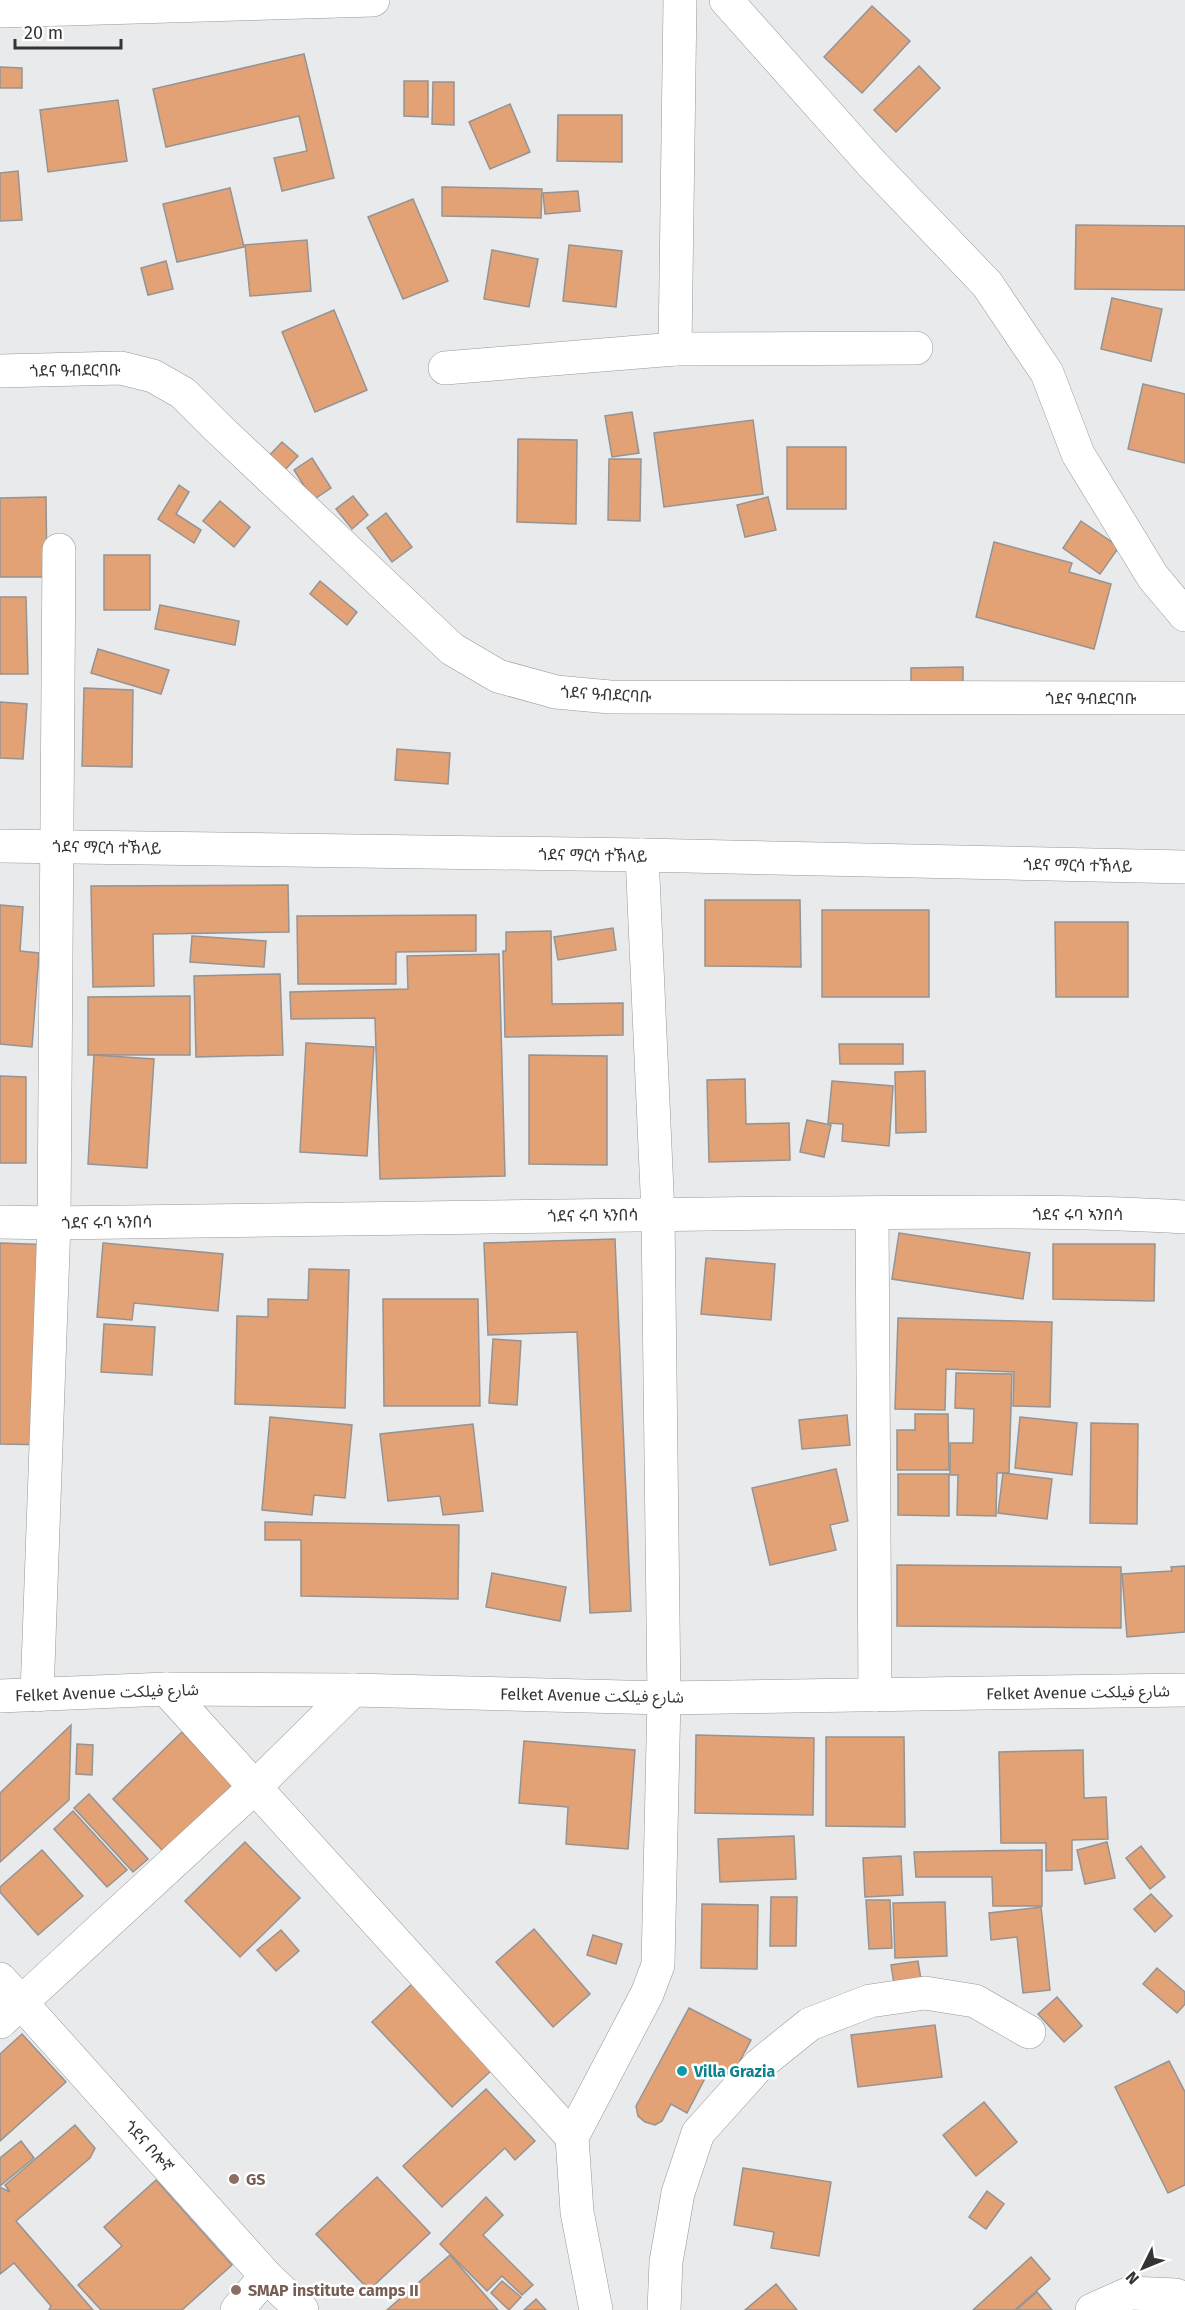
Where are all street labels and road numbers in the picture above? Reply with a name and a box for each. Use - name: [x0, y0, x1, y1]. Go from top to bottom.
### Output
- street label: ጎደና ዓብደርባቡ: [29, 360, 121, 381]
- street label: ጎደና ዓብደርባቡ: [560, 683, 652, 706]
- street label: ጎደና ዓብደርባቡ: [1046, 689, 1137, 708]
- street label: ጎደና ማርሳ ተኽላይ: [52, 837, 162, 858]
- street label: ጎደና ማርሳ ተኽላይ: [538, 845, 648, 866]
- street label: ጎደና ማርሳ ተኽላይ: [1023, 855, 1133, 876]
- street label: ጎደና ሩባ ኣንበሳ: [548, 1205, 638, 1226]
- street label: ጎደና ሩባ ኣንበሳ: [1033, 1205, 1123, 1224]
- street label: ጎደና ሩባ ኣንበሳ: [62, 1212, 152, 1233]
- street label: Felket Avenue شارع فيلكت: [15, 1680, 199, 1708]
- street label: Felket Avenue شارع فيلكت: [986, 1681, 1170, 1707]
- street label: Felket Avenue شارع فيلكت: [500, 1684, 684, 1710]
- street label: ጎደና ቦሎኛ: [120, 2117, 177, 2176]

